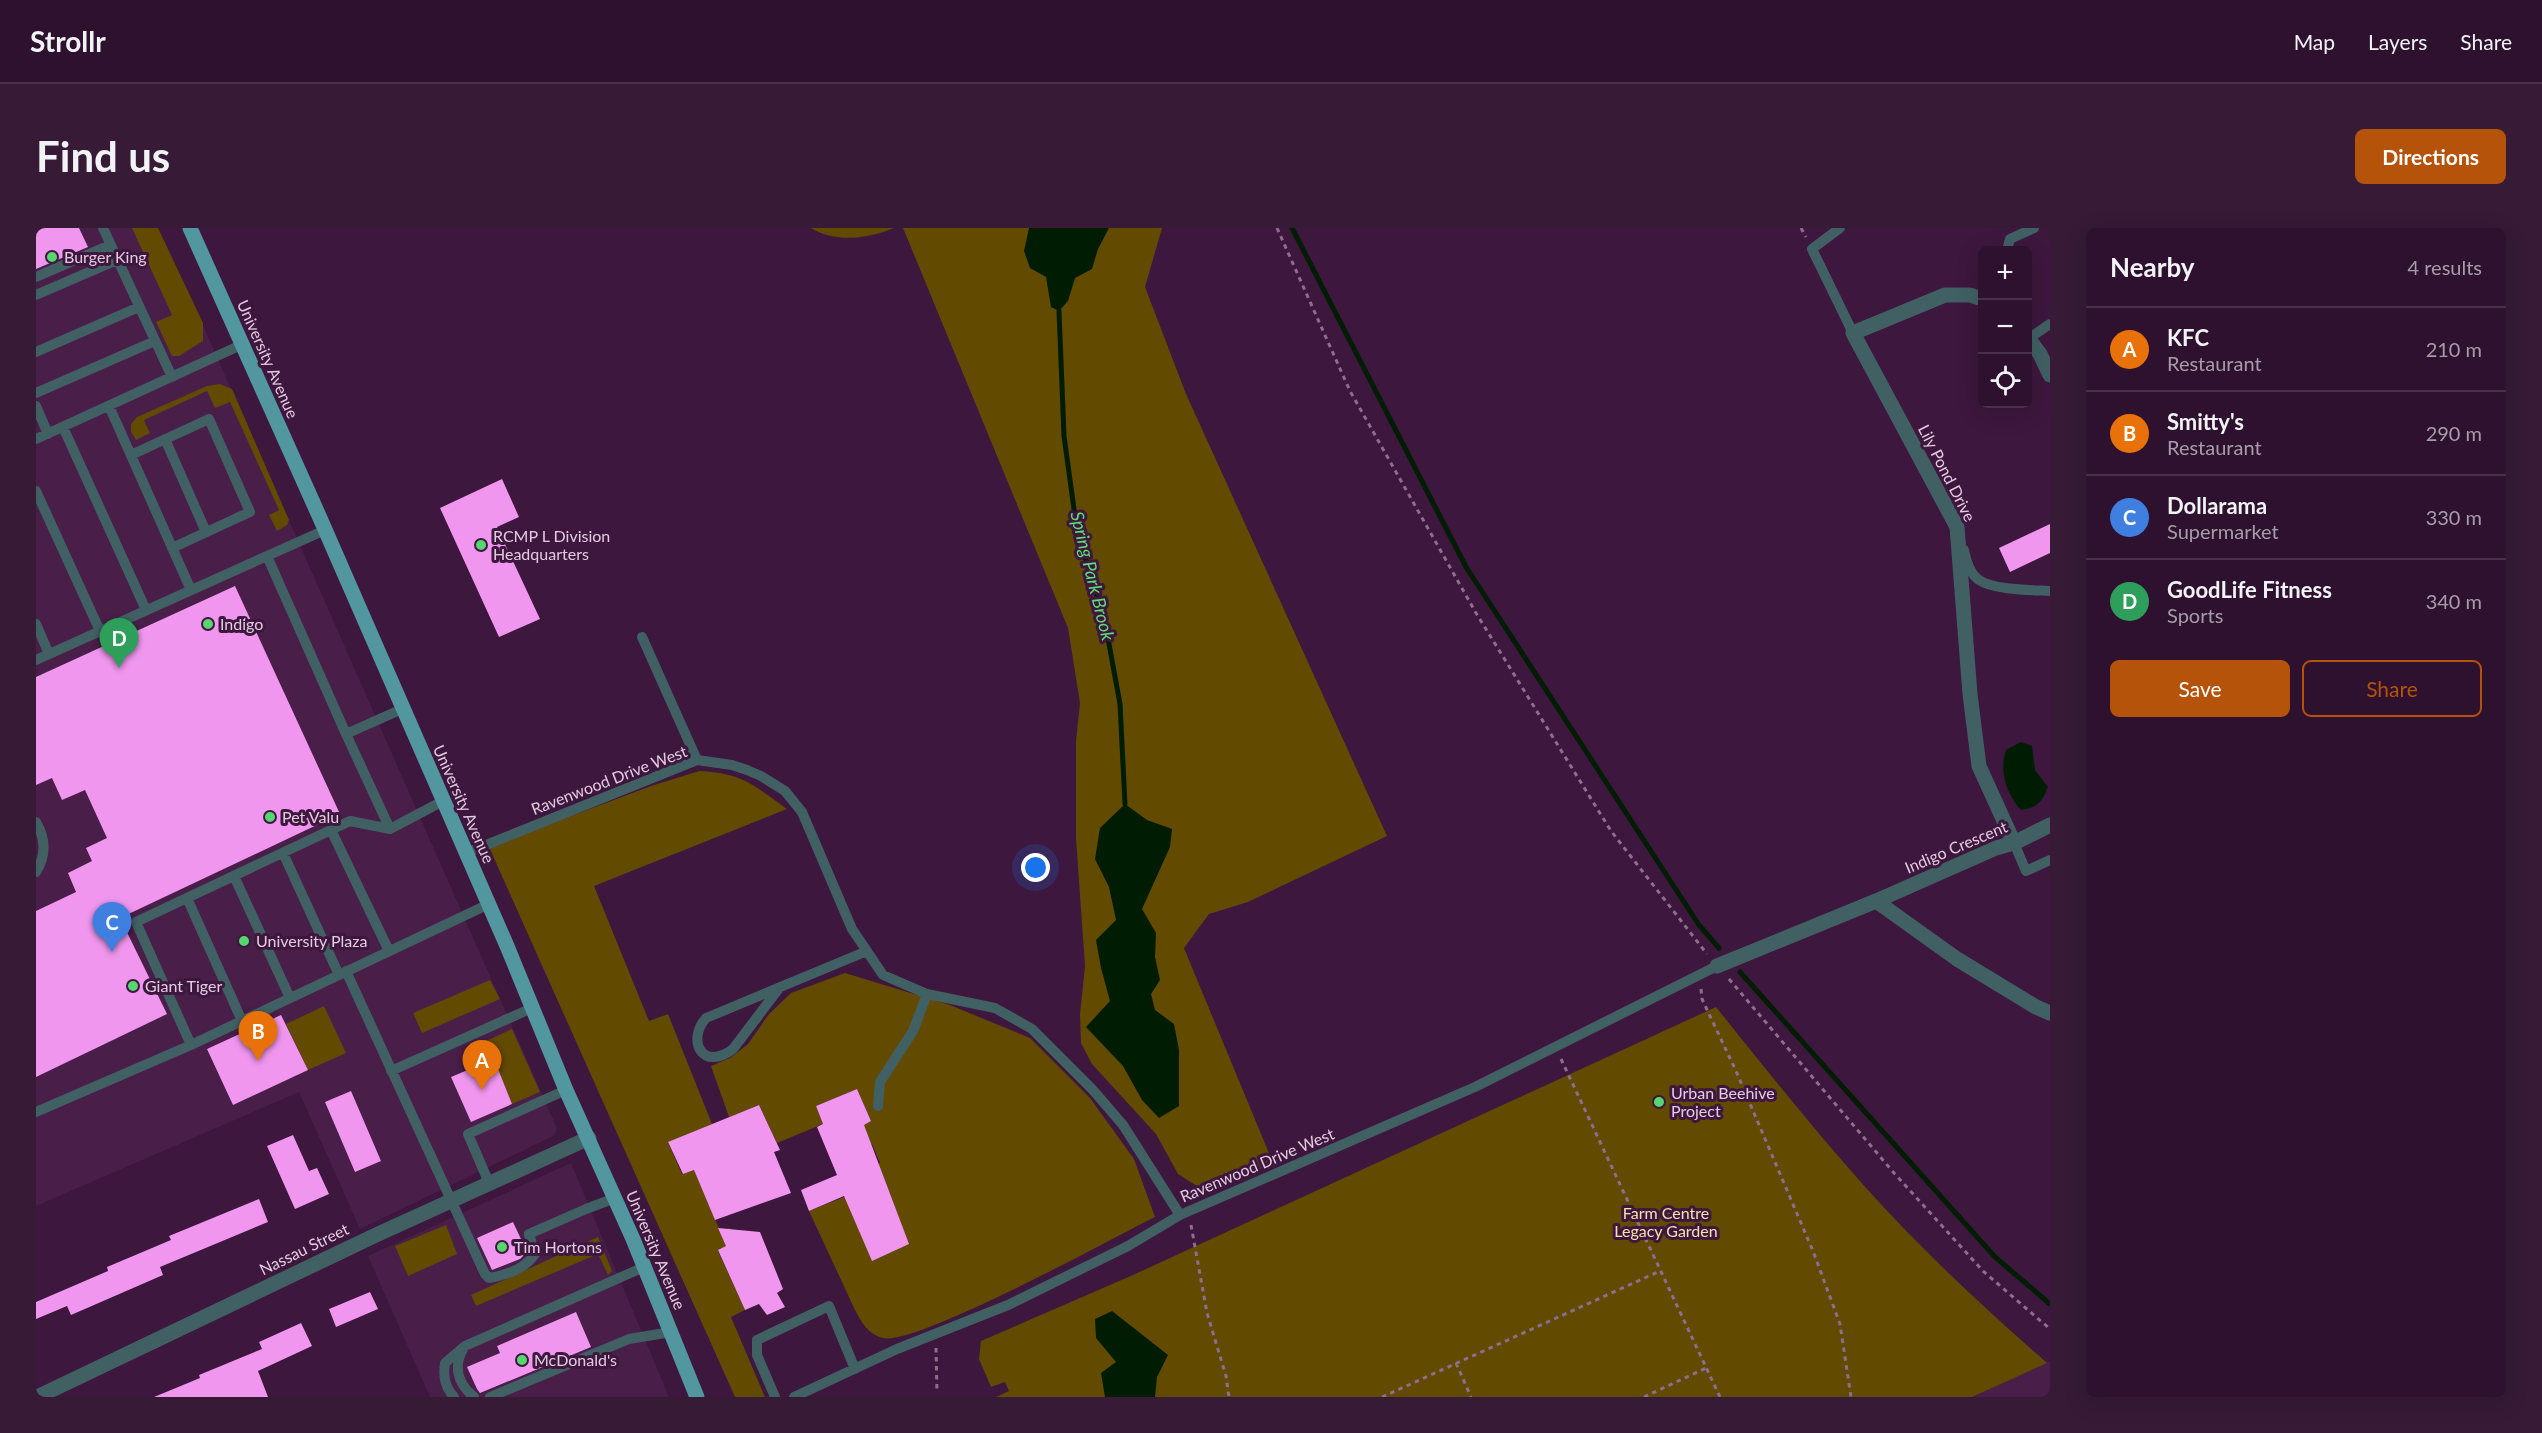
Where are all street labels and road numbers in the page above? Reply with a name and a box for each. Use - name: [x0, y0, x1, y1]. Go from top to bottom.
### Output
- street label: University Avenue: [234, 297, 303, 421]
- street label: Lily Pond Drive: [1915, 421, 1980, 524]
- street label: Ravenwood Drive West: [528, 741, 690, 818]
- street label: University Avenue: [430, 742, 499, 866]
- street label: Indigo Crescent: [1902, 816, 2010, 877]
- street label: Ravenwood Drive West: [1177, 1123, 1337, 1206]
- street label: University Avenue: [623, 1187, 690, 1312]
- street label: Nassau Street: [256, 1219, 352, 1278]

